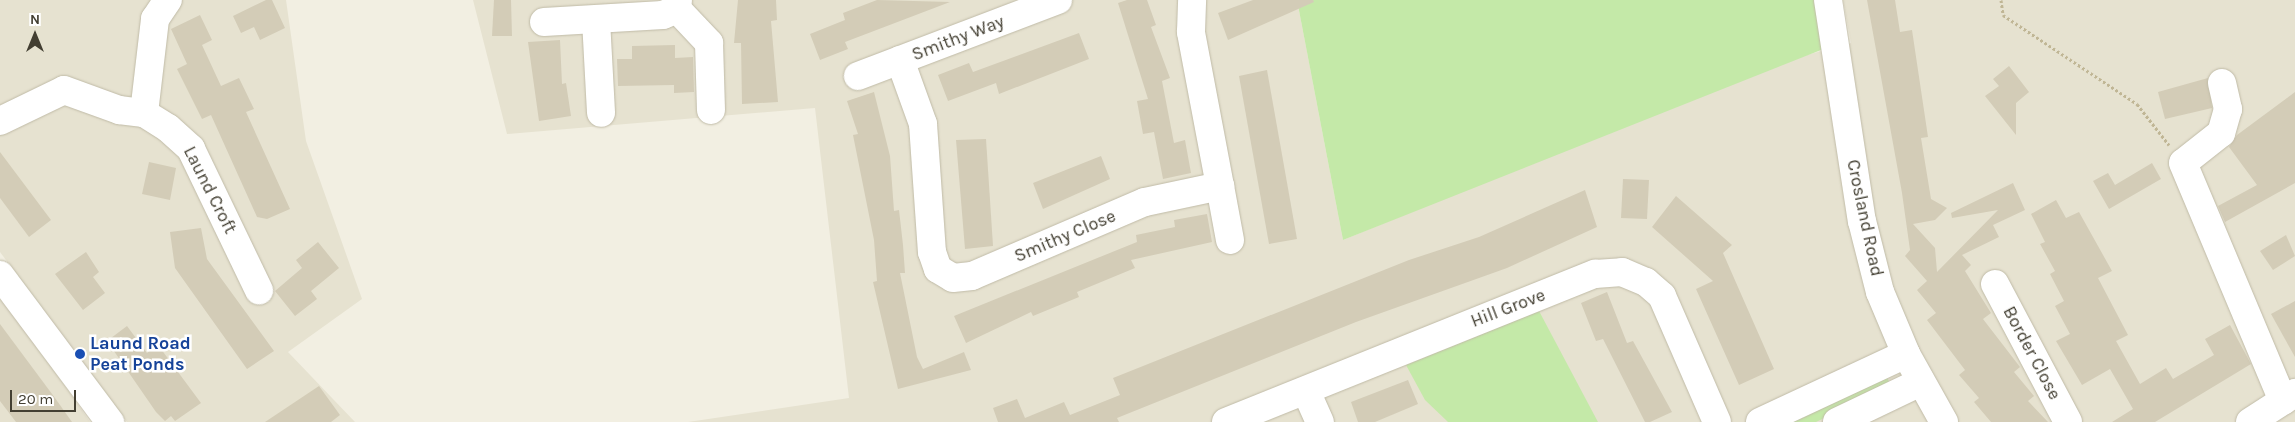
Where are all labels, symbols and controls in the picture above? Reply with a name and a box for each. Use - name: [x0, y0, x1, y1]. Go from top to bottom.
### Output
- north arrow: [10, 10, 60, 60]
- text: N: [30, 11, 40, 28]
- street label: Smithy Way: [909, 11, 1007, 65]
- street label: Laund Croft: [179, 143, 241, 237]
- street label: Crosland Road: [1842, 158, 1888, 278]
- street label: Smithy Close: [1011, 205, 1119, 267]
- street label: Hill Grove: [1468, 284, 1548, 332]
- street label: Border Close: [1998, 303, 2066, 403]
- place label: Laund Road Peat Ponds: [90, 333, 191, 376]
- marker: Laund Road Peat Ponds: [74, 348, 86, 360]
- scale bar: [12, 380, 79, 412]
- text: 20 m: [18, 390, 53, 408]

